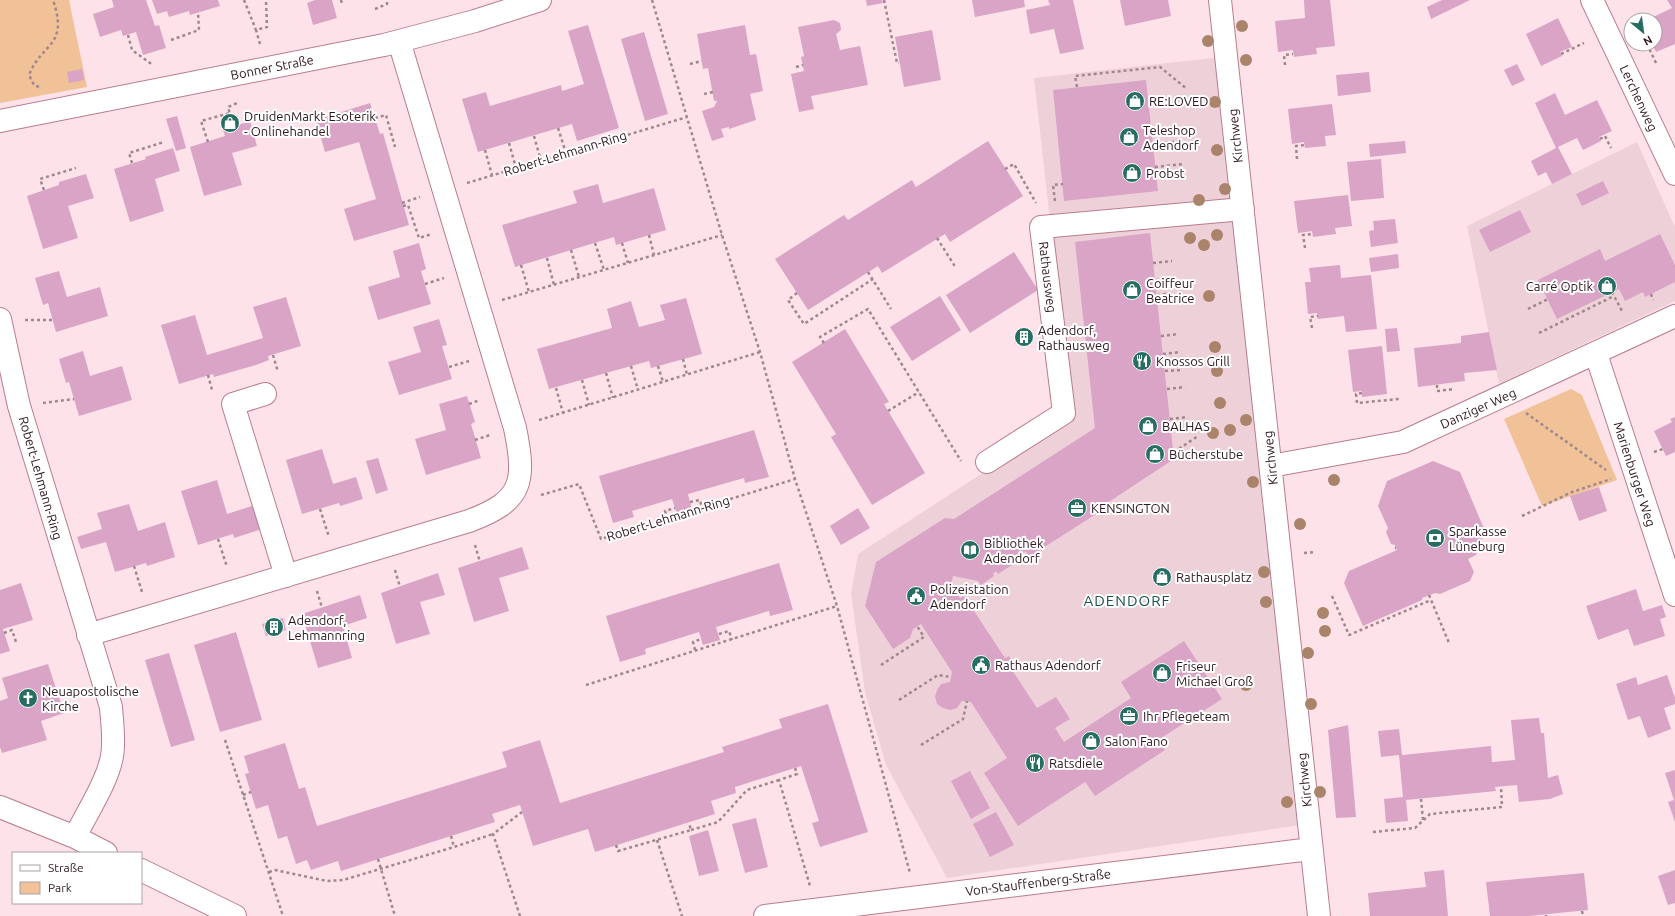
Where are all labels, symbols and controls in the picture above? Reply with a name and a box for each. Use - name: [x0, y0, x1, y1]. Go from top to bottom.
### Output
- north arrow: [1623, 12, 1663, 52]
- text: N: [1641, 34, 1654, 48]
- street label: Bonner Straße: [229, 52, 315, 82]
- street label: Lerchenweg: [1618, 63, 1660, 133]
- shop icon: RE:LOVED: [1124, 90, 1146, 112]
- place label: RE:LOVED: [1149, 94, 1208, 108]
- street label: Kirchweg: [1225, 108, 1245, 164]
- place label: DruidenMarkt Esoterik - Onlinehandel: [244, 109, 376, 138]
- shop icon: DruidenMarkt Esoterik - Onlinehandel: [219, 112, 241, 134]
- place label: Teleshop Adendorf: [1143, 123, 1199, 152]
- shop icon: Teleshop Adendorf: [1118, 126, 1140, 148]
- street label: Robert-Lehmann-Ring: [502, 128, 628, 178]
- shop icon: Probst: [1121, 162, 1143, 184]
- place label: Probst: [1146, 166, 1185, 180]
- street label: Rathausweg: [1037, 241, 1059, 313]
- shop icon: Carré Optik: [1596, 275, 1618, 297]
- place label: Coiffeur Beatrice: [1146, 276, 1195, 305]
- shop icon: Coiffeur Beatrice: [1121, 279, 1143, 301]
- place label: Carré Optik: [1526, 279, 1593, 293]
- place label: Adendorf, Rathausweg: [1038, 323, 1110, 352]
- building icon: Adendorf, Rathausweg: [1013, 326, 1035, 348]
- restaurant icon: Knossos Grill: [1131, 350, 1153, 372]
- place label: Knossos Grill: [1156, 354, 1231, 368]
- street label: Danziger Weg: [1438, 385, 1518, 431]
- street label: Robert-Lehmann-Ring: [17, 415, 65, 541]
- shop icon: BALHAS: [1137, 415, 1159, 437]
- place label: BALHAS: [1162, 419, 1210, 433]
- street label: Marienburger Weg: [1611, 420, 1659, 528]
- street label: Kirchweg: [1260, 430, 1280, 486]
- shop icon: Bücherstube: [1144, 443, 1166, 465]
- place label: Bücherstube: [1169, 447, 1243, 461]
- street label: Robert-Lehmann-Ring: [605, 493, 731, 543]
- office icon: KENSINGTON: [1066, 497, 1088, 519]
- place label: KENSINGTON: [1091, 501, 1170, 515]
- place label: Sparkasse Lüneburg: [1449, 524, 1507, 553]
- bank icon: Sparkasse Lüneburg: [1424, 527, 1446, 549]
- place label: Bibliothek Adendorf: [984, 536, 1044, 565]
- library icon: Bibliothek Adendorf: [959, 539, 981, 561]
- shop icon: Rathausplatz: [1151, 566, 1173, 588]
- place label: Rathausplatz: [1176, 570, 1252, 584]
- place label: Polizeistation Adendorf: [930, 582, 1009, 611]
- public building icon: Polizeistation Adendorf: [905, 585, 927, 607]
- district label: ADENDORF: [1084, 592, 1170, 609]
- place label: Adendorf, Lehmannring: [288, 613, 365, 642]
- building icon: Adendorf, Lehmannring: [263, 616, 285, 638]
- public building icon: Rathaus Adendorf: [970, 654, 992, 676]
- place label: Rathaus Adendorf: [995, 658, 1101, 672]
- place label: Friseur Michael Groß: [1176, 659, 1253, 688]
- shop icon: Friseur Michael Groß: [1151, 662, 1173, 684]
- place label: Neuapostolische Kirche: [42, 684, 139, 713]
- church icon: Neuapostolische Kirche: [17, 687, 39, 709]
- office icon: Ihr Pflegeteam: [1118, 705, 1140, 727]
- place label: Ihr Pflegeteam: [1143, 709, 1230, 723]
- shop icon: Salon Fano: [1080, 730, 1102, 752]
- place label: Salon Fano: [1105, 734, 1168, 748]
- restaurant icon: Ratsdiele: [1024, 752, 1046, 774]
- street label: Kirchweg: [1294, 752, 1314, 808]
- place label: Ratsdiele: [1049, 756, 1103, 770]
- legend: [12, 852, 142, 904]
- text: Straße: [48, 861, 84, 874]
- street label: Von-Stauffenberg-Straße: [964, 866, 1112, 898]
- text: Park: [48, 881, 72, 894]

